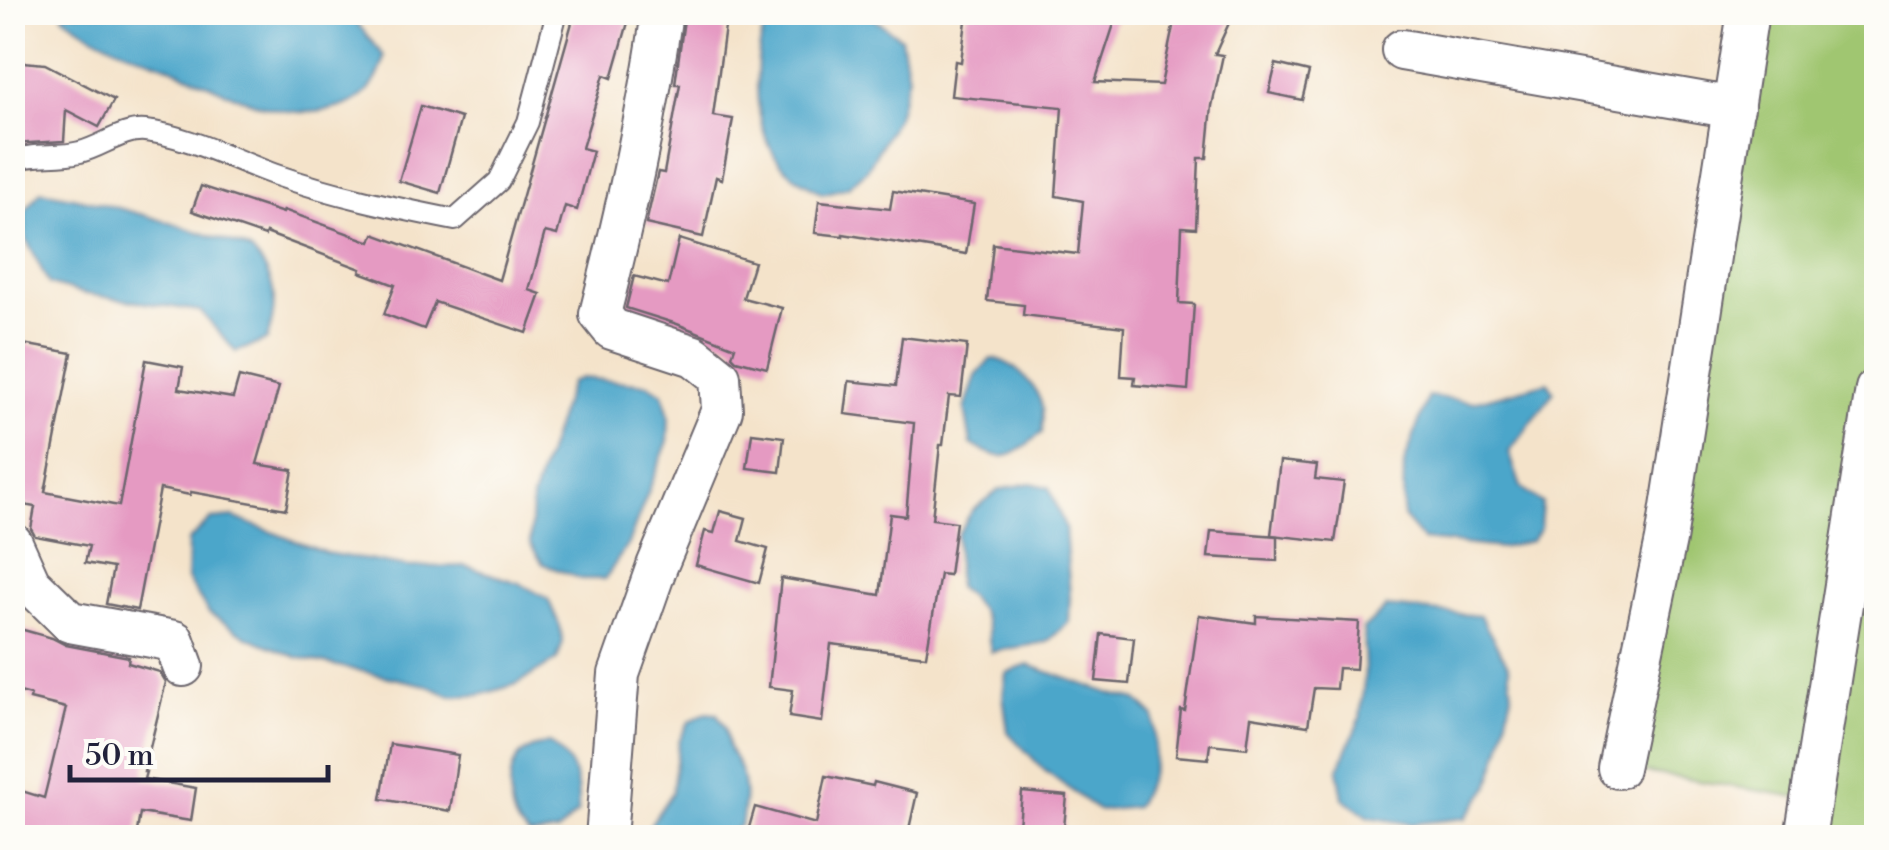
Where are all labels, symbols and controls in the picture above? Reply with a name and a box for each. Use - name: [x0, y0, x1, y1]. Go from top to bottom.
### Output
- scale bar: [70, 720, 328, 782]
- text: 50 m: [85, 737, 154, 775]

